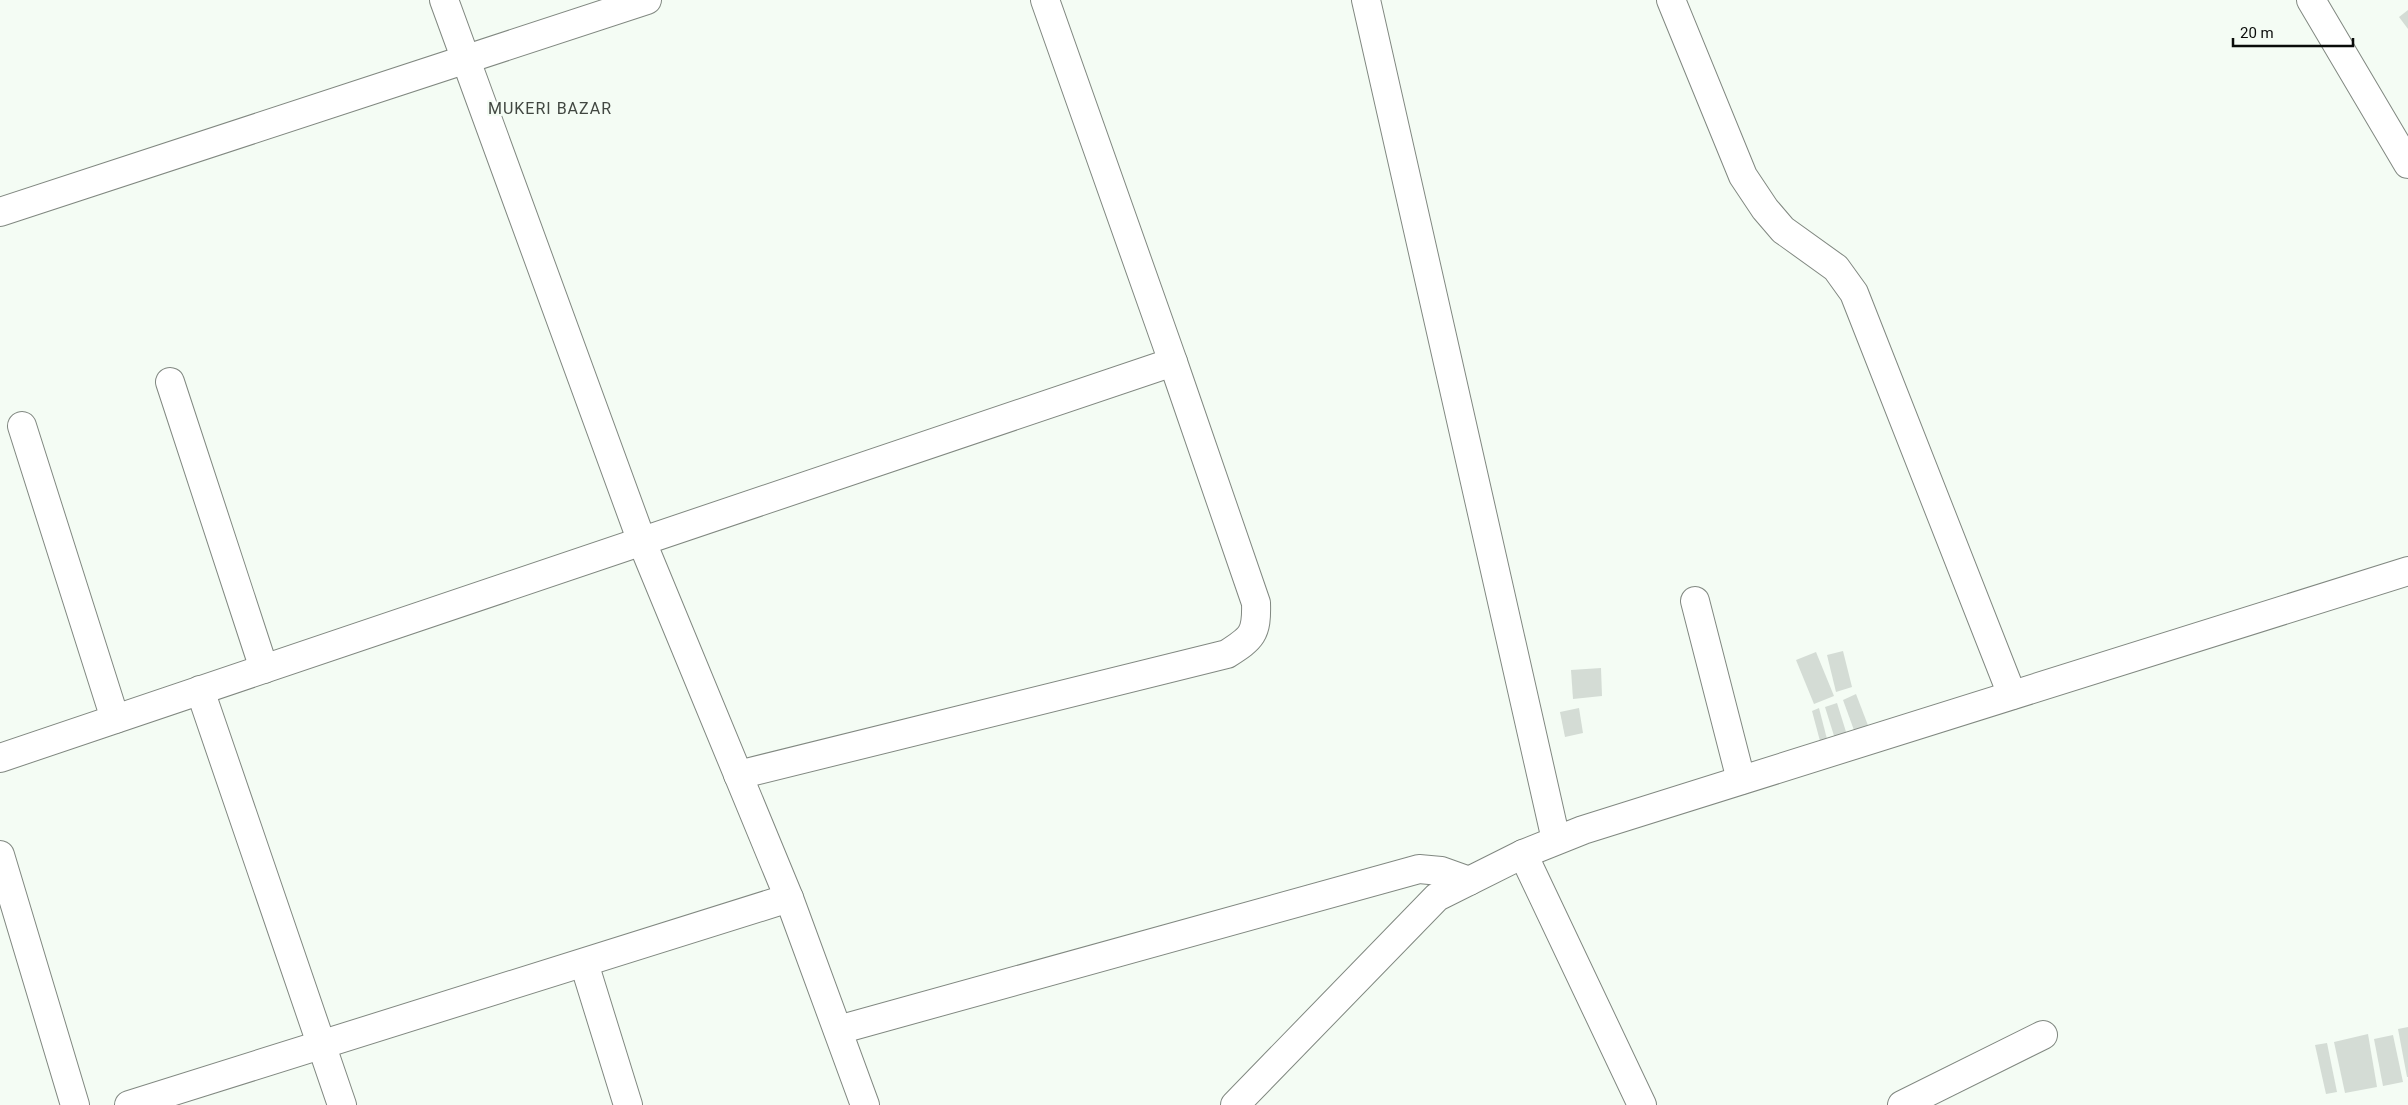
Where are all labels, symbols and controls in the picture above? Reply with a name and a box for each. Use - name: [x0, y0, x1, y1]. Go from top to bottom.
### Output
- scale bar: [2233, 15, 2353, 47]
- text: 20 m: [2240, 24, 2274, 42]
- district label: MUKERI BAZAR: [488, 99, 612, 118]

